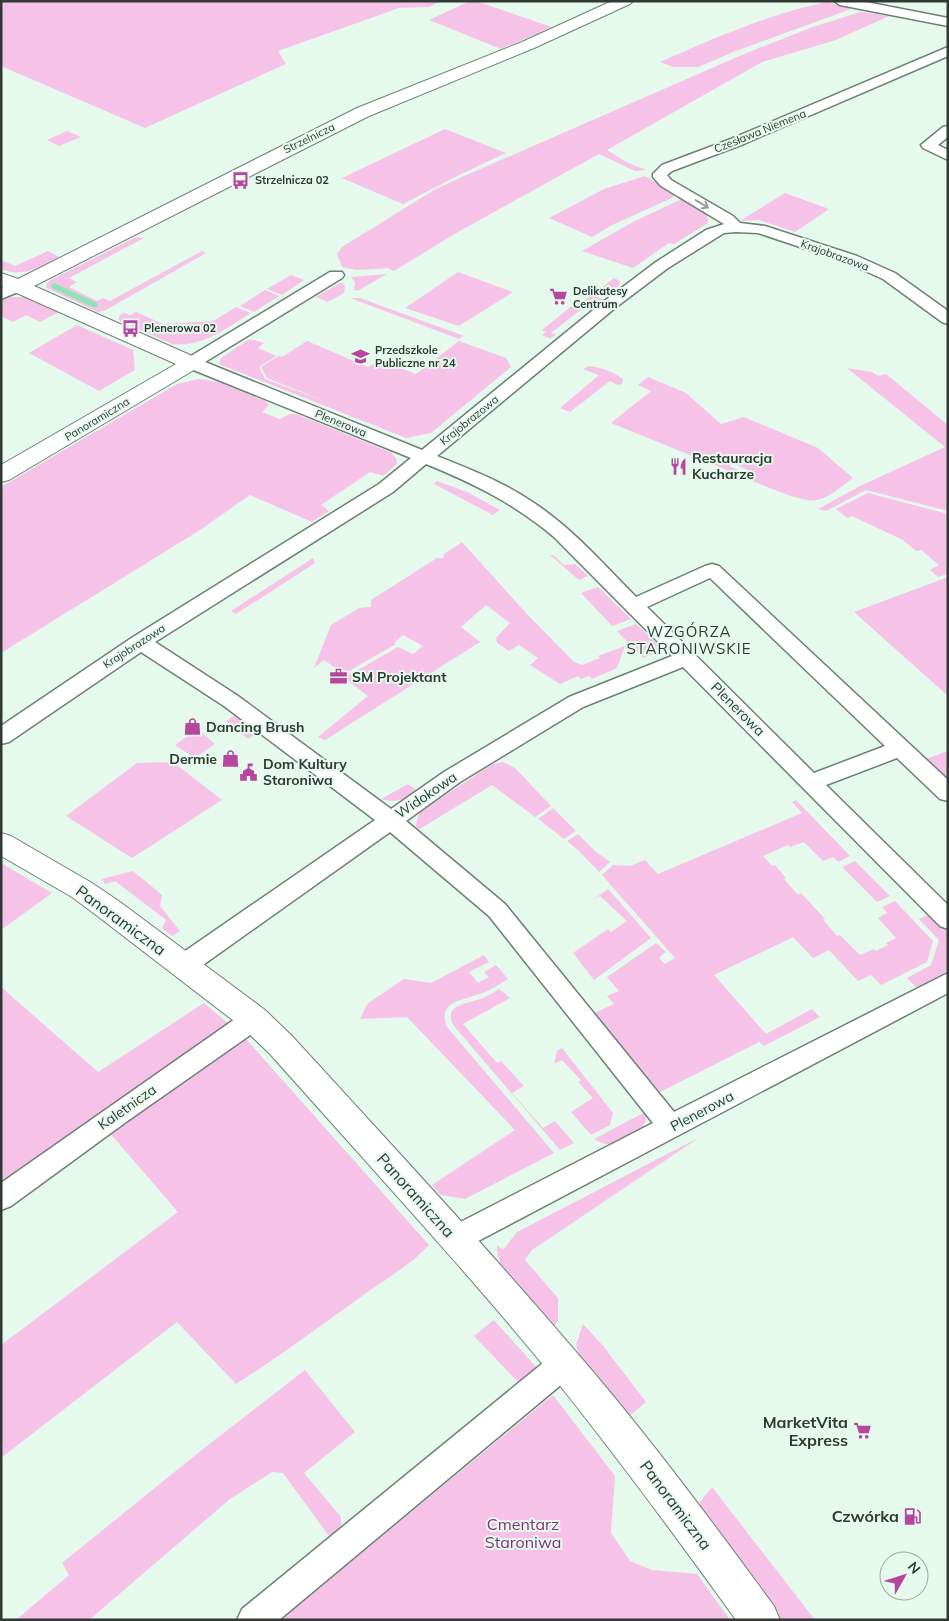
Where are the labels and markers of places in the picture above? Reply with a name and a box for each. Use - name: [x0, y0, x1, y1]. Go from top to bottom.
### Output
- bus stop icon: Strzelnicza 02: [231, 170, 251, 190]
- place label: Strzelnicza 02: [255, 173, 329, 187]
- place label: Delikatesy Centrum: [573, 284, 628, 311]
- supermarket icon: Delikatesy Centrum: [549, 287, 569, 307]
- bus stop icon: Plenerowa 02: [120, 318, 140, 338]
- place label: Plenerowa 02: [144, 321, 217, 335]
- place label: Przedszkole Publiczne nr 24: [375, 343, 456, 370]
- school or university icon: Przedszkole Publiczne nr 24: [351, 346, 371, 366]
- place label: Restauracja Kucharze: [692, 449, 772, 483]
- restaurant icon: Restauracja Kucharze: [668, 456, 688, 476]
- office icon: SM Projektant: [328, 667, 348, 687]
- place label: SM Projektant: [352, 668, 447, 686]
- shop icon: Dancing Brush: [182, 717, 202, 737]
- place label: Dancing Brush: [206, 718, 304, 736]
- shop icon: Dermie: [221, 749, 241, 769]
- place label: Dermie: [169, 750, 217, 768]
- place label: Dom Kultury Staroniwa: [263, 755, 347, 789]
- public building icon: Dom Kultury Staroniwa: [239, 762, 259, 782]
- place label: MarketVita Express: [763, 1412, 848, 1450]
- supermarket icon: MarketVita Express: [852, 1421, 872, 1441]
- place label: Czwórka: [832, 1506, 899, 1526]
- fuel station icon: Czwórka: [903, 1506, 923, 1526]

